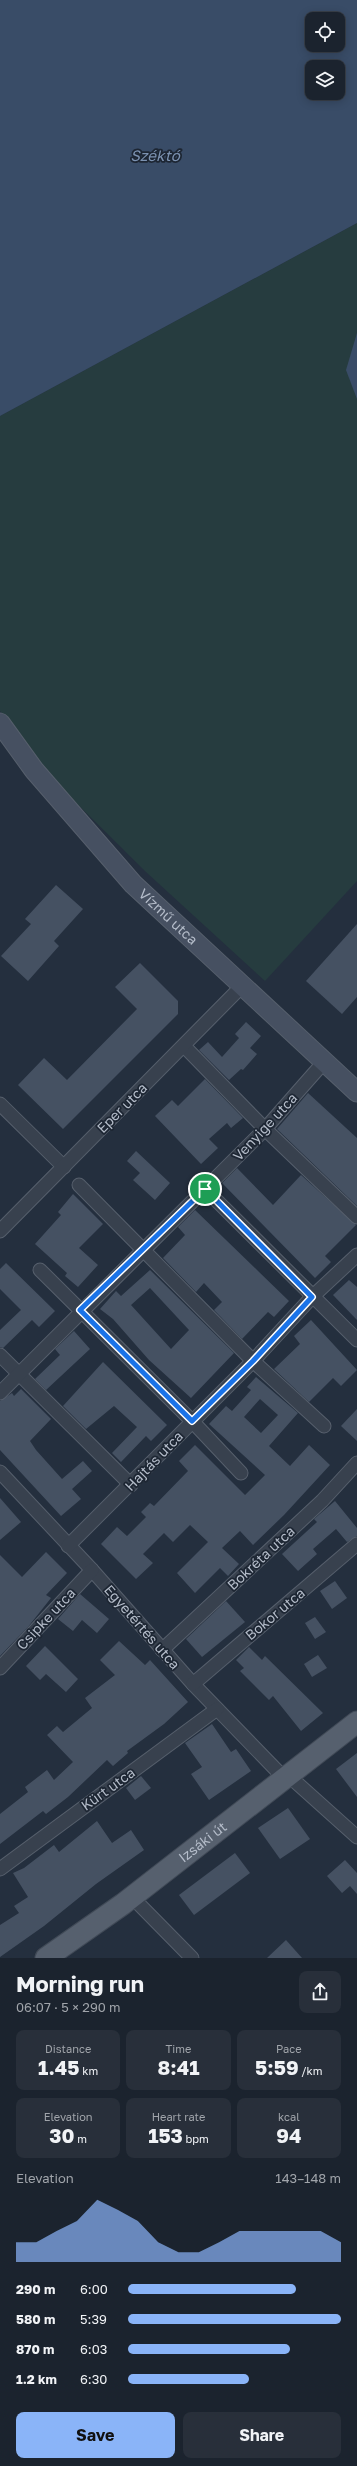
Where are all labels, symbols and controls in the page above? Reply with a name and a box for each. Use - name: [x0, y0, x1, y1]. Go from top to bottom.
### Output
- map controls: [305, 12, 345, 100]
- button: locate: [305, 12, 345, 52]
- button: layers: [305, 60, 345, 100]
- water label: Széktó: [130, 146, 182, 164]
- street label: Vízmű utca: [136, 885, 202, 948]
- street label: Eper utca: [93, 1079, 150, 1136]
- street label: Venyige utca: [229, 1089, 300, 1164]
- pin: [188, 1172, 222, 1206]
- icon: arrive: [194, 1178, 216, 1200]
- street label: Hajtás utca: [121, 1427, 186, 1494]
- street label: Bokréta utca: [224, 1522, 298, 1593]
- street label: Egyetértés utca: [101, 1581, 184, 1672]
- street label: Csipke utca: [13, 1584, 79, 1653]
- street label: Bokor utca: [241, 1584, 308, 1643]
- street label: Kürt utca: [78, 1763, 138, 1814]
- street label: Izsáki út: [175, 1818, 230, 1866]
- text: Morning run: [16, 1970, 144, 1997]
- button: share: [299, 1971, 341, 2013]
- text: 06:07 · 5 × 290 m: [16, 1999, 121, 2015]
- text: Distance: [45, 2042, 91, 2055]
- text: Time: [166, 2042, 191, 2055]
- text: Pace: [276, 2042, 302, 2055]
- text: 1.45: [38, 2055, 80, 2079]
- text: 8:41: [157, 2055, 199, 2079]
- text: 5:59: [255, 2055, 299, 2079]
- text: km: [80, 2064, 98, 2077]
- text: /km: [299, 2064, 323, 2077]
- text: Elevation: [44, 2110, 93, 2123]
- text: Heart rate: [152, 2110, 205, 2123]
- text: kcal: [278, 2110, 300, 2123]
- text: 30: [49, 2123, 75, 2147]
- text: 153: [148, 2123, 183, 2147]
- text: 94: [276, 2123, 301, 2147]
- text: m: [75, 2132, 87, 2145]
- text: bpm: [183, 2132, 209, 2145]
- text: Elevation: [16, 2170, 74, 2186]
- text: 143–148 m: [275, 2170, 341, 2186]
- text: 290 m: [16, 2281, 55, 2297]
- text: 6:00: [80, 2281, 108, 2297]
- text: 580 m: [16, 2311, 55, 2327]
- text: 5:39: [80, 2311, 107, 2327]
- text: 870 m: [16, 2341, 54, 2357]
- text: 6:03: [80, 2341, 107, 2357]
- text: 1.2 km: [16, 2371, 57, 2387]
- text: 6:30: [80, 2371, 107, 2387]
- button: Save: [16, 2412, 175, 2458]
- button: Share: [183, 2412, 341, 2458]

